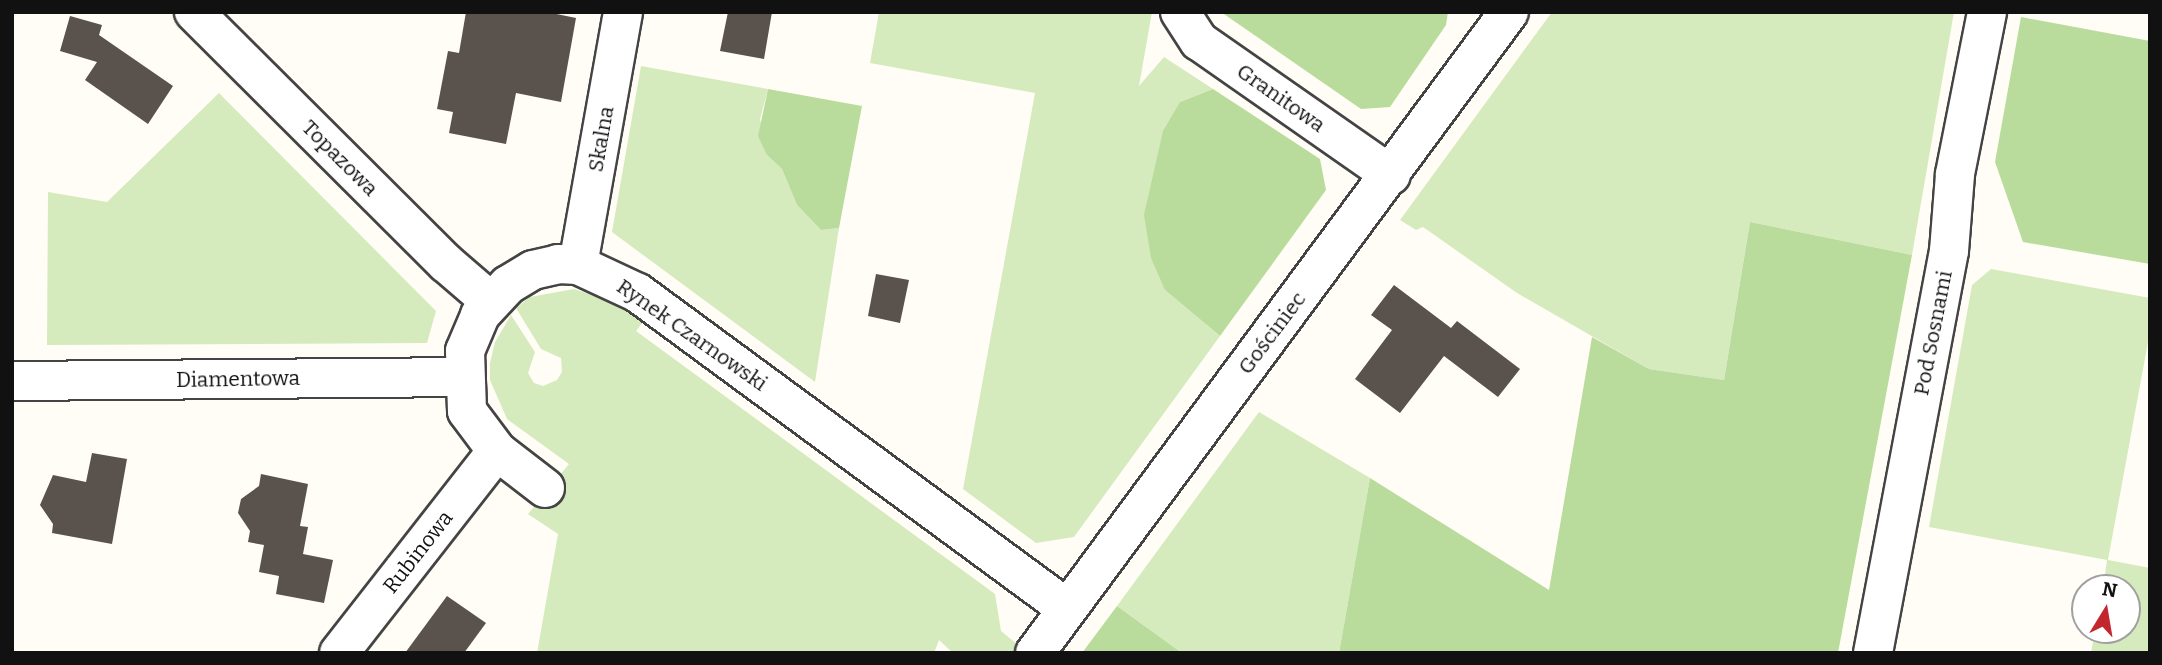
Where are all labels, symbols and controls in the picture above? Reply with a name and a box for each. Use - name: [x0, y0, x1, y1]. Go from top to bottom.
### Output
- street label: Granitowa: [1232, 58, 1330, 138]
- street label: Skalna: [583, 104, 619, 174]
- street label: Topazowa: [297, 115, 383, 201]
- street label: Pod Sosnami: [1909, 269, 1957, 397]
- street label: Rynek Czarnowski: [612, 274, 772, 396]
- street label: Gościniec: [1233, 287, 1311, 379]
- street label: Diamentowa: [176, 365, 300, 393]
- street label: Rubinowa: [378, 506, 458, 598]
- north arrow: [2071, 574, 2141, 644]
- text: N: [2100, 577, 2119, 603]

